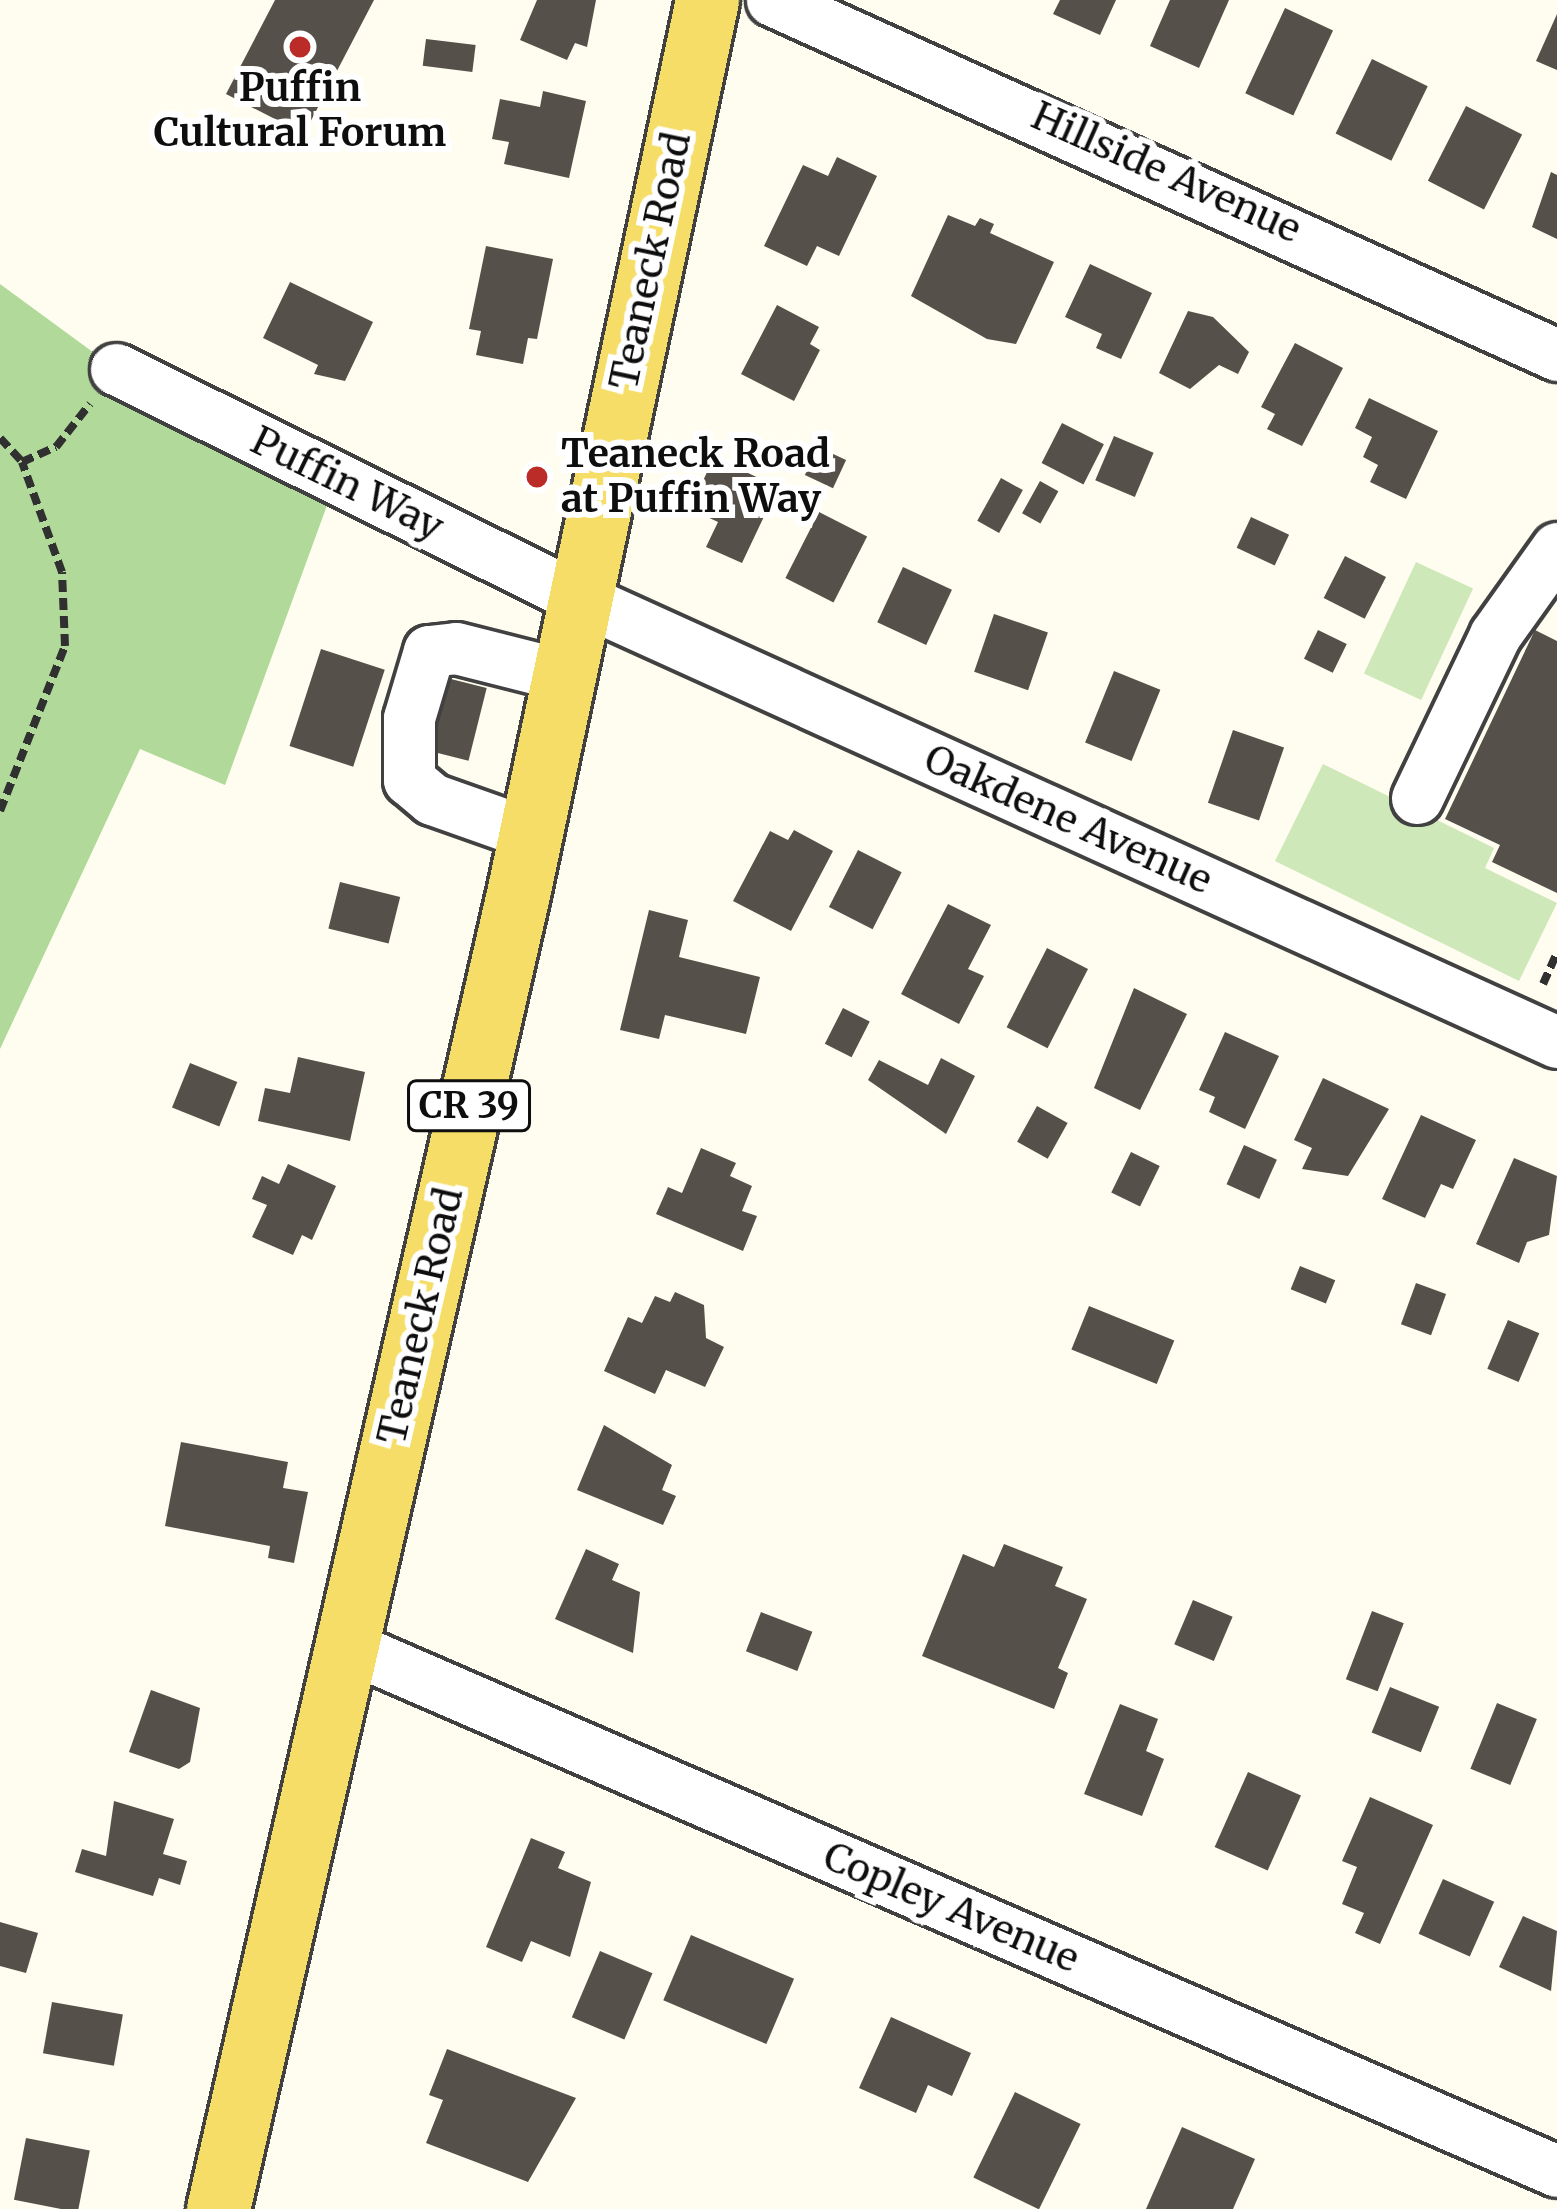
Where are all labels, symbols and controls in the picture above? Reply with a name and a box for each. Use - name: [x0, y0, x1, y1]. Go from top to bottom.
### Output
- marker: Puffin Cultural Forum: [287, 34, 313, 60]
- place label: Puffin Cultural Forum: [154, 66, 446, 157]
- street label: Hillside Avenue: [1024, 93, 1308, 253]
- street label: Teaneck Road: [601, 128, 701, 394]
- street label: Puffin Way: [243, 417, 451, 551]
- place label: Teaneck Road at Puffin Way: [561, 432, 830, 523]
- marker: Teaneck Road at Puffin Way: [524, 464, 550, 490]
- street label: Oakdene Avenue: [917, 736, 1219, 904]
- road number: CR 39: [406, 1076, 532, 1136]
- street label: Teaneck Road: [369, 1183, 473, 1449]
- street label: Copley Avenue: [816, 1833, 1086, 1983]

